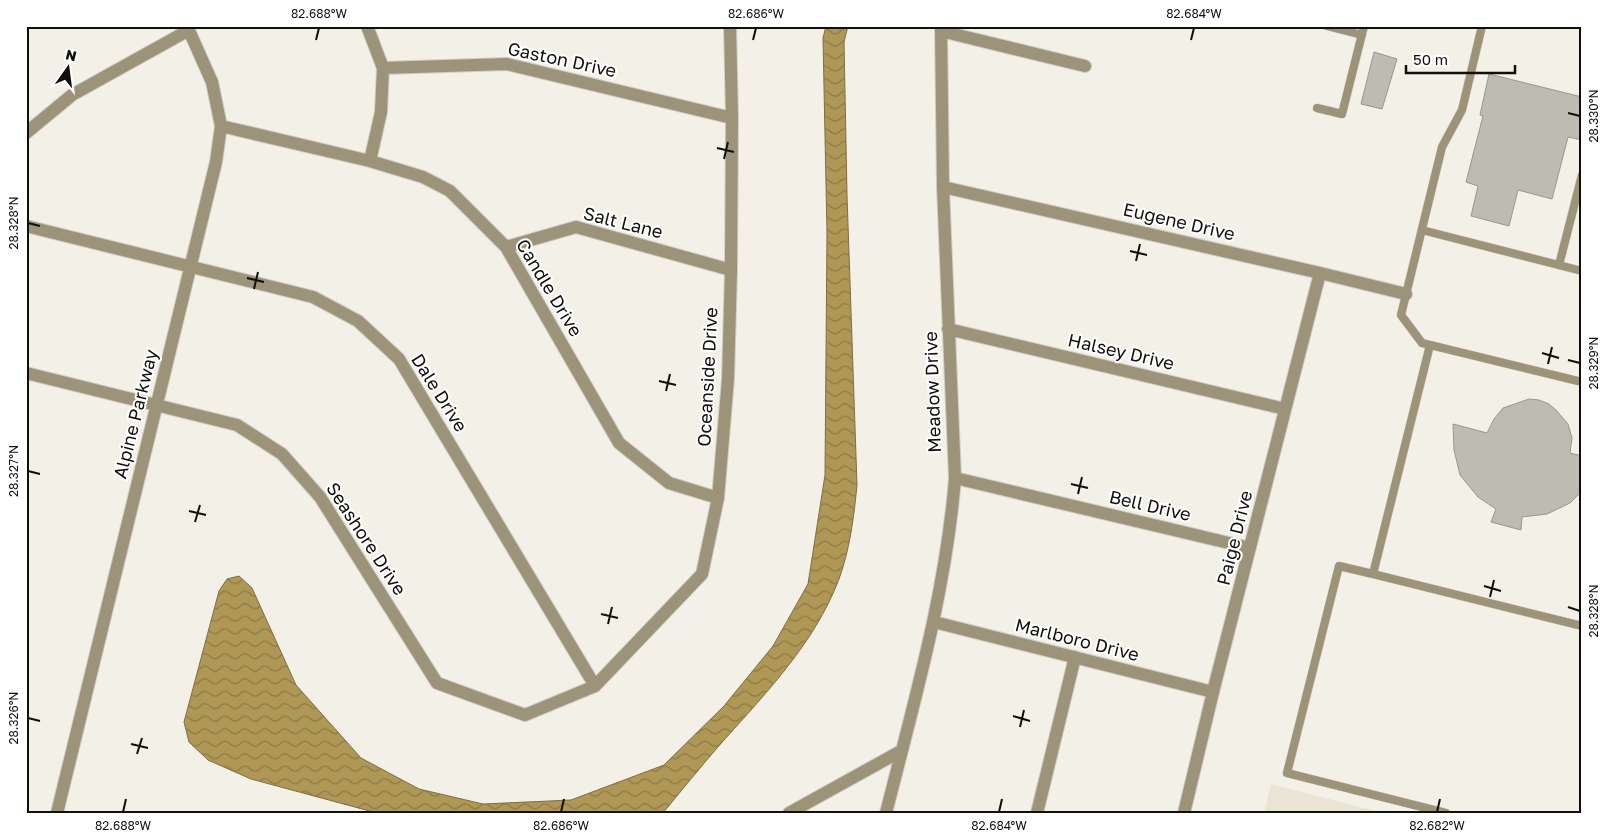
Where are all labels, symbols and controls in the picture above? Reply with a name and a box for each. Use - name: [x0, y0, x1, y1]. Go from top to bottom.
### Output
- text: 82.688°W: [291, 6, 347, 21]
- text: 82.686°W: [728, 6, 784, 21]
- text: 82.684°W: [1166, 6, 1222, 21]
- street label: Gaston Drive: [506, 37, 619, 81]
- north arrow: [42, 42, 92, 92]
- scale bar: [1406, 42, 1514, 74]
- text: N: [64, 45, 78, 64]
- text: 50 m: [1413, 50, 1448, 68]
- text: 28.330°N: [1586, 89, 1601, 143]
- text: 28.328°N: [6, 197, 21, 249]
- street label: Eugene Drive: [1121, 197, 1237, 245]
- street label: Salt Lane: [581, 202, 665, 242]
- street label: Candle Drive: [512, 235, 588, 340]
- street label: Oceanside Drive: [692, 307, 722, 447]
- street label: Halsey Drive: [1066, 328, 1177, 374]
- street label: Meadow Drive: [919, 331, 945, 453]
- text: 28.329°N: [1586, 337, 1601, 389]
- street label: Alpine Parkway: [108, 347, 162, 481]
- street label: Dale Drive: [407, 349, 472, 436]
- text: 28.327°N: [6, 445, 21, 497]
- street label: Seashore Drive: [322, 478, 411, 599]
- street label: Bell Drive: [1107, 485, 1193, 525]
- street label: Paige Drive: [1212, 488, 1256, 588]
- text: 28.328°N: [1586, 585, 1601, 637]
- street label: Marlboro Drive: [1013, 613, 1142, 665]
- text: 28.326°N: [6, 692, 21, 744]
- text: 82.688°W: [95, 818, 151, 833]
- text: 82.686°W: [533, 818, 589, 833]
- text: 82.684°W: [971, 818, 1027, 833]
- text: 82.682°W: [1409, 818, 1465, 833]

